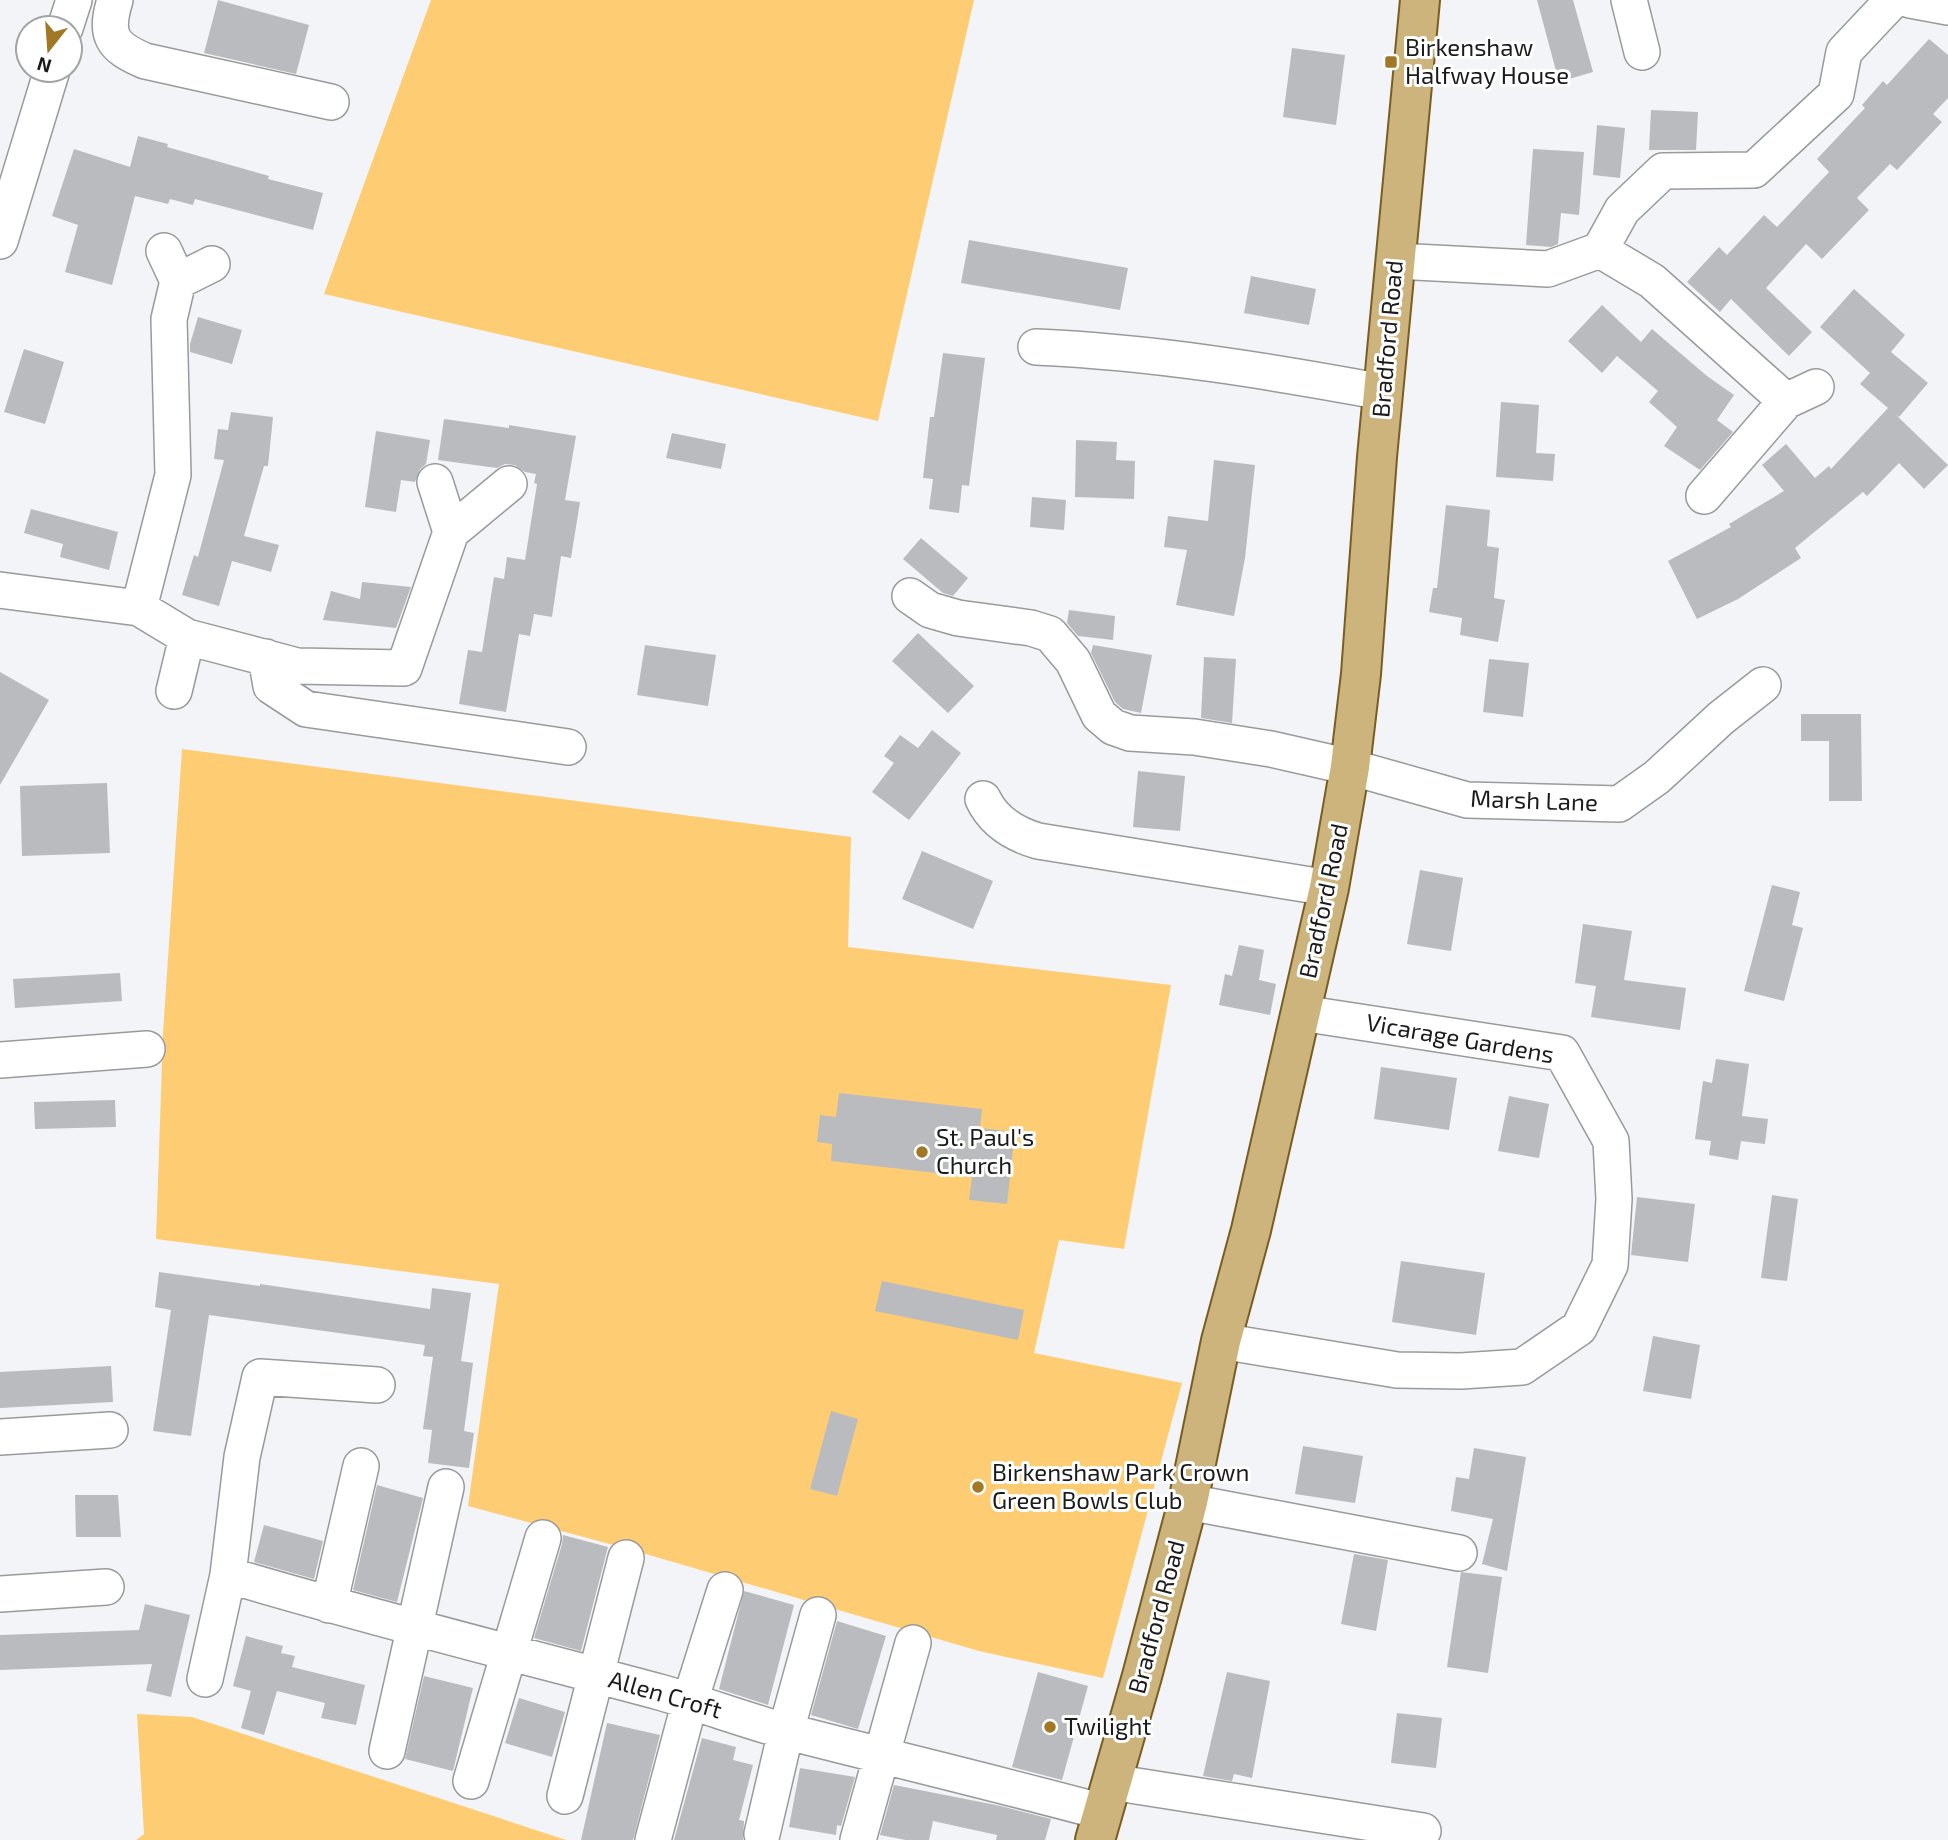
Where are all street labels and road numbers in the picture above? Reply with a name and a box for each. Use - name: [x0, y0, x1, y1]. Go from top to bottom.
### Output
- street label: Bradford Road: [1365, 259, 1408, 419]
- street label: Marsh Lane: [1470, 783, 1598, 816]
- street label: Bradford Road: [1292, 821, 1353, 981]
- street label: Vicarage Gardens: [1364, 1007, 1556, 1068]
- street label: Bradford Road: [1121, 1537, 1190, 1697]
- street label: Allen Croft: [606, 1664, 725, 1724]

